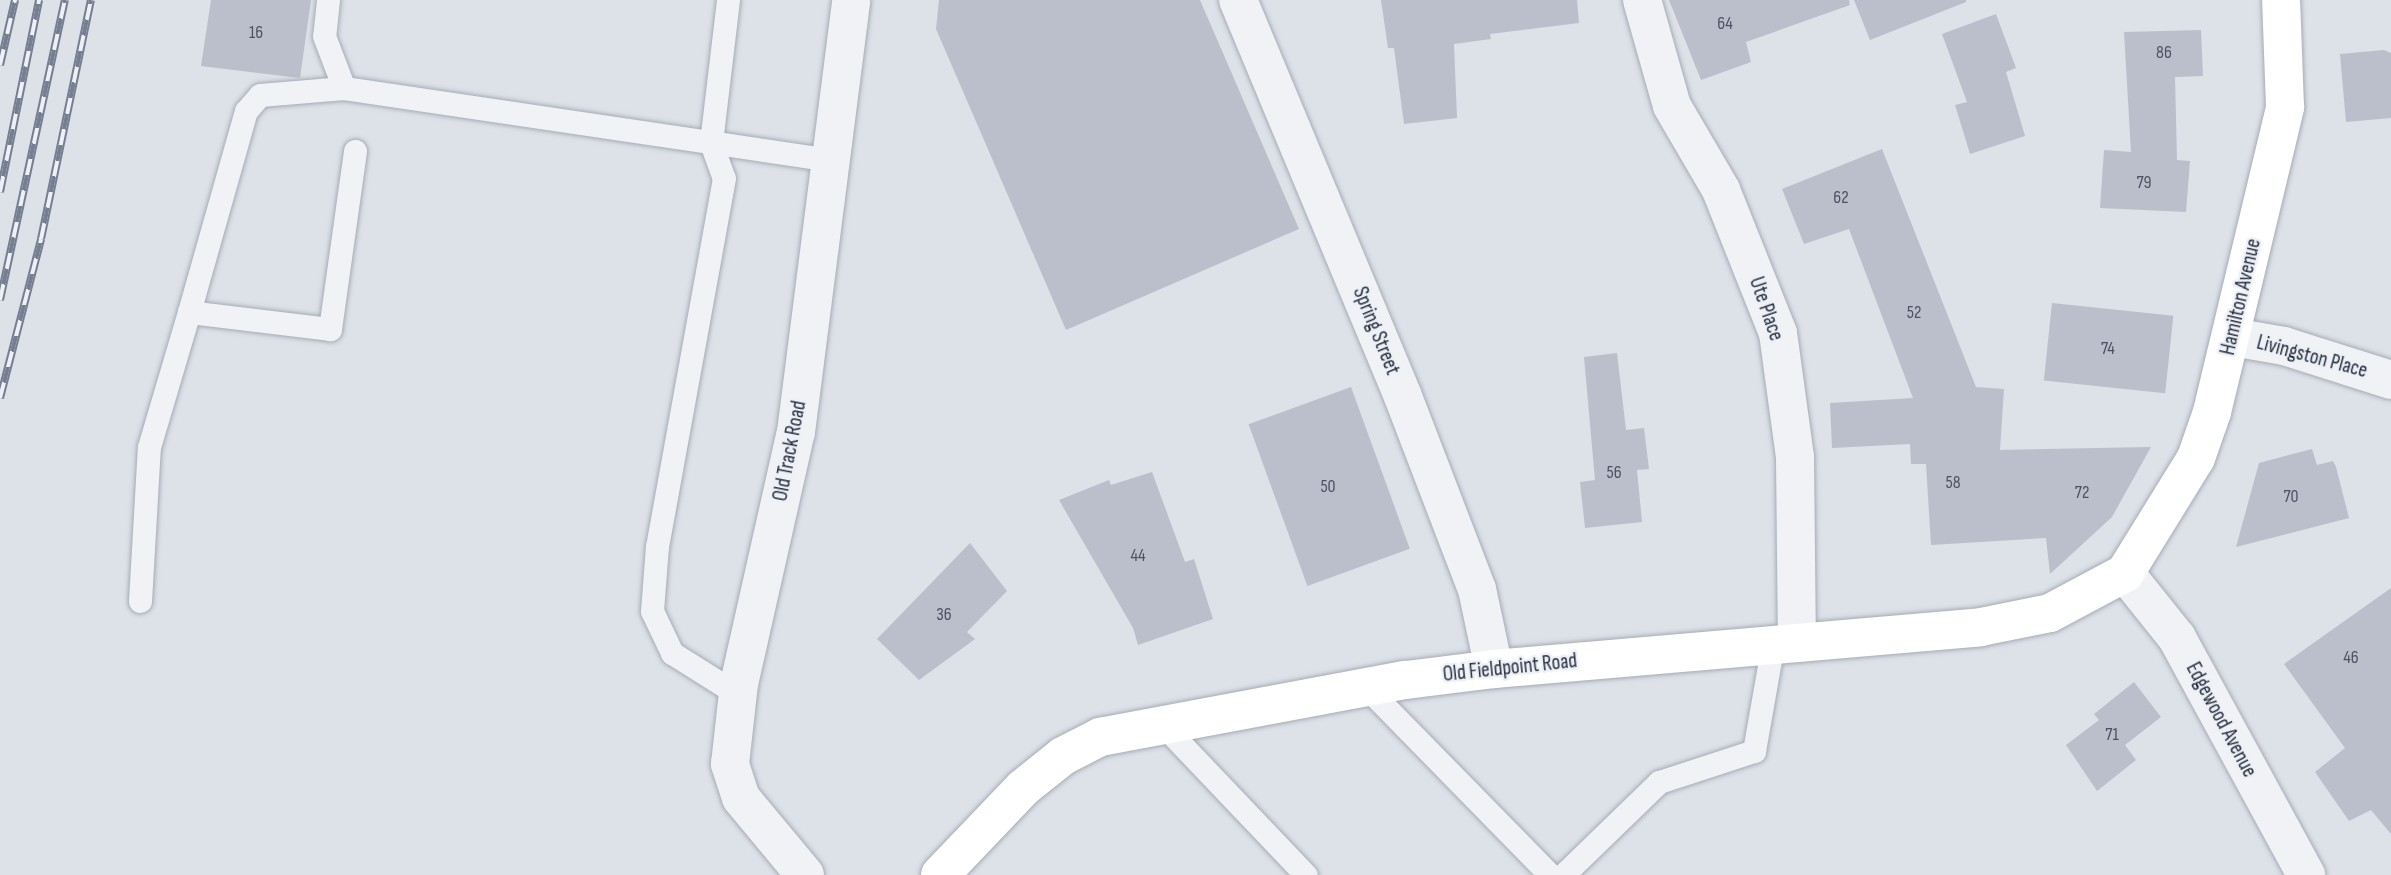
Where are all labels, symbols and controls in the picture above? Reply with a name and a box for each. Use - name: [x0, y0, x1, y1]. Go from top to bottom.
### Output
- house number: 64: [1717, 13, 1733, 35]
- house number: 16: [249, 22, 263, 44]
- house number: 86: [2156, 42, 2172, 64]
- house number: 79: [2136, 172, 2152, 194]
- house number: 62: [1833, 187, 1849, 209]
- street label: Hamilton Avenue: [2215, 236, 2267, 358]
- street label: Ute Place: [1743, 274, 1789, 344]
- street label: Spring Street: [1347, 283, 1405, 379]
- house number: 52: [1907, 302, 1921, 324]
- street label: Livingston Place: [2254, 330, 2370, 384]
- house number: 74: [2101, 338, 2115, 360]
- street label: Old Track Road: [768, 399, 812, 503]
- house number: 56: [1606, 462, 1622, 484]
- house number: 58: [1945, 472, 1961, 494]
- house number: 50: [1320, 476, 1336, 498]
- house number: 72: [2075, 482, 2089, 504]
- house number: 70: [2283, 486, 2299, 508]
- house number: 44: [1130, 545, 1146, 567]
- house number: 36: [936, 604, 952, 626]
- house number: 46: [2343, 647, 2359, 669]
- street label: Old Fieldpoint Road: [1442, 648, 1578, 688]
- street label: Edgewood Avenue: [2180, 658, 2262, 782]
- house number: 71: [2105, 724, 2119, 746]

